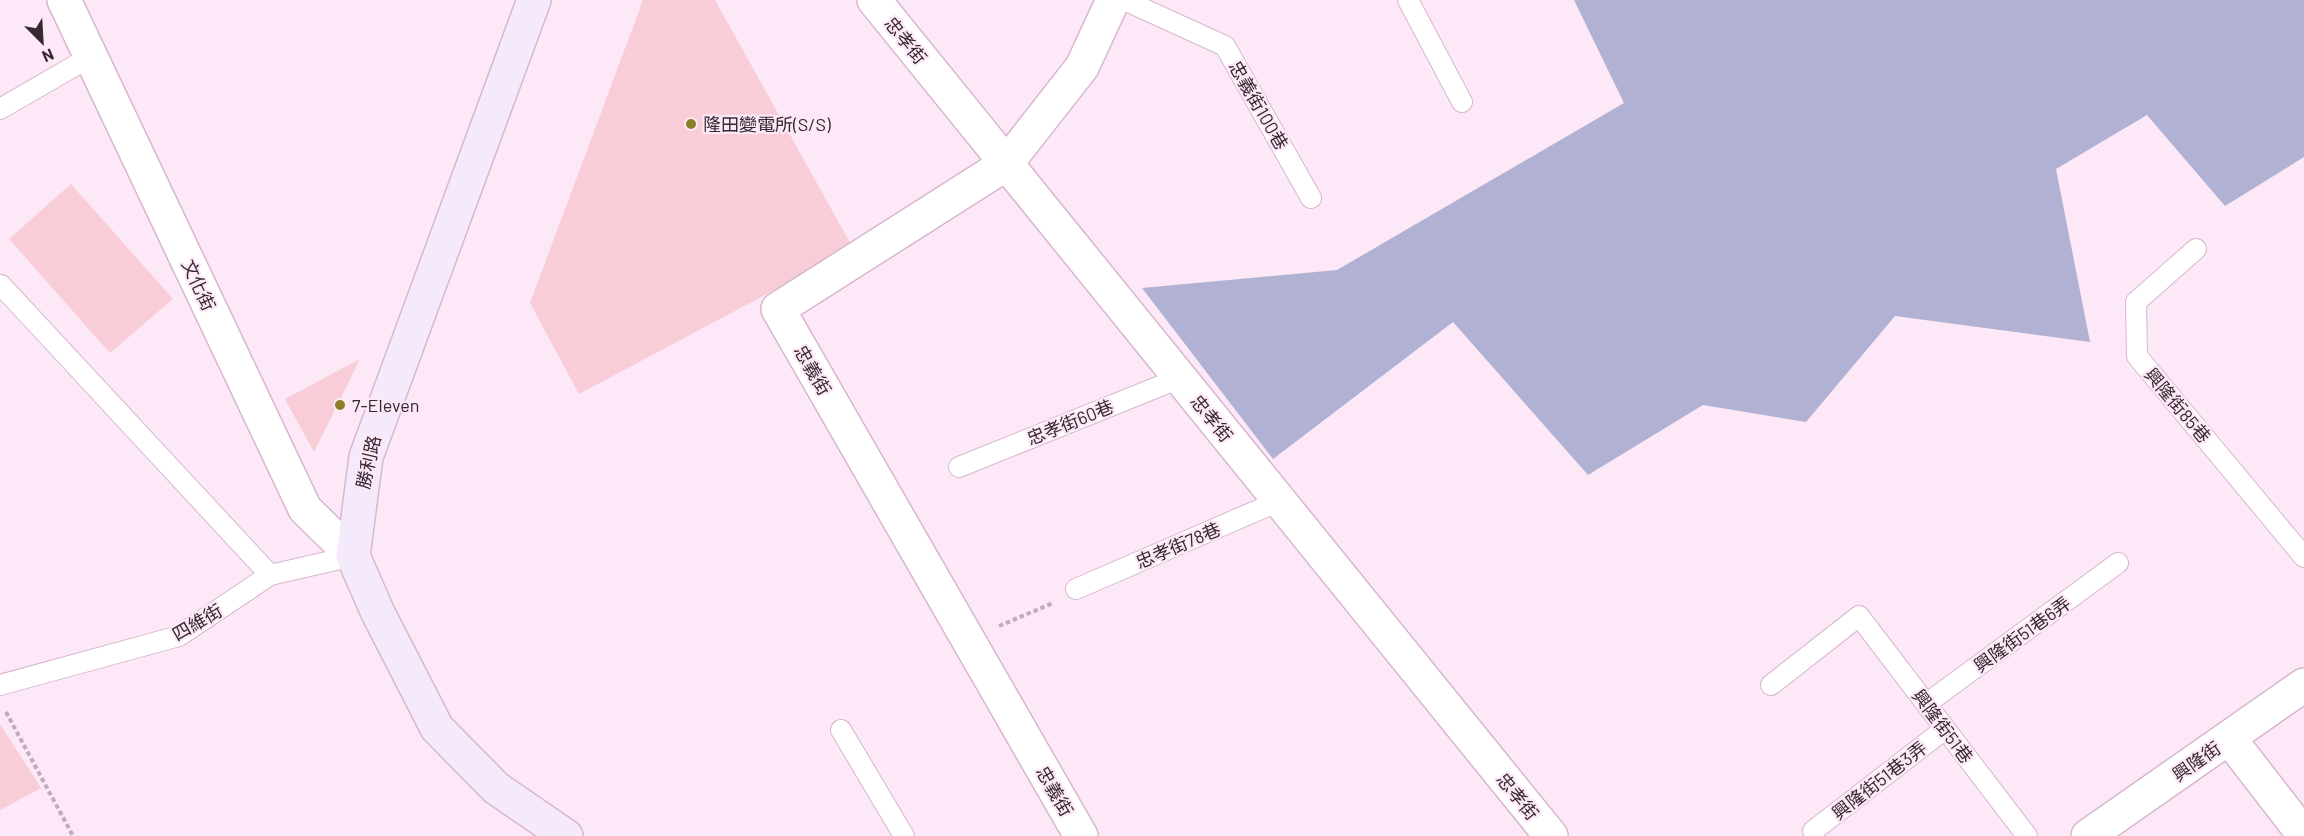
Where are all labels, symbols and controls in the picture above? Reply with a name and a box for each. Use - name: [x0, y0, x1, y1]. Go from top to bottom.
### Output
- north arrow: [12, 12, 72, 72]
- street label: 忠孝街: [880, 12, 932, 68]
- text: N: [40, 45, 57, 67]
- street label: 忠義街100巷: [1225, 57, 1293, 153]
- place label: 隆田變電所(S/S): [703, 113, 831, 135]
- marker: 隆田變電所(S/S): [684, 117, 698, 131]
- street label: 文化街: [178, 256, 220, 314]
- street label: 忠義街: [790, 341, 836, 399]
- street label: 興隆街85巷: [2140, 363, 2216, 447]
- street label: 忠孝街: [1186, 390, 1238, 446]
- place label: 7-Eleven: [352, 394, 420, 416]
- street label: 忠孝街60巷: [1023, 395, 1117, 449]
- marker: 7-Eleven: [333, 398, 347, 412]
- street label: 勝利路: [351, 433, 385, 491]
- street label: 忠孝街78巷: [1132, 517, 1224, 573]
- street label: 興隆街51巷6弄: [1969, 592, 2075, 676]
- street label: 四維街: [168, 599, 226, 645]
- street label: 興隆街51巷: [1908, 685, 1978, 767]
- street label: 興隆街51巷3弄: [1827, 736, 1931, 824]
- street label: 興隆街: [2168, 737, 2224, 785]
- street label: 忠義街: [1032, 762, 1078, 820]
- street label: 忠孝街: [1492, 768, 1544, 824]

